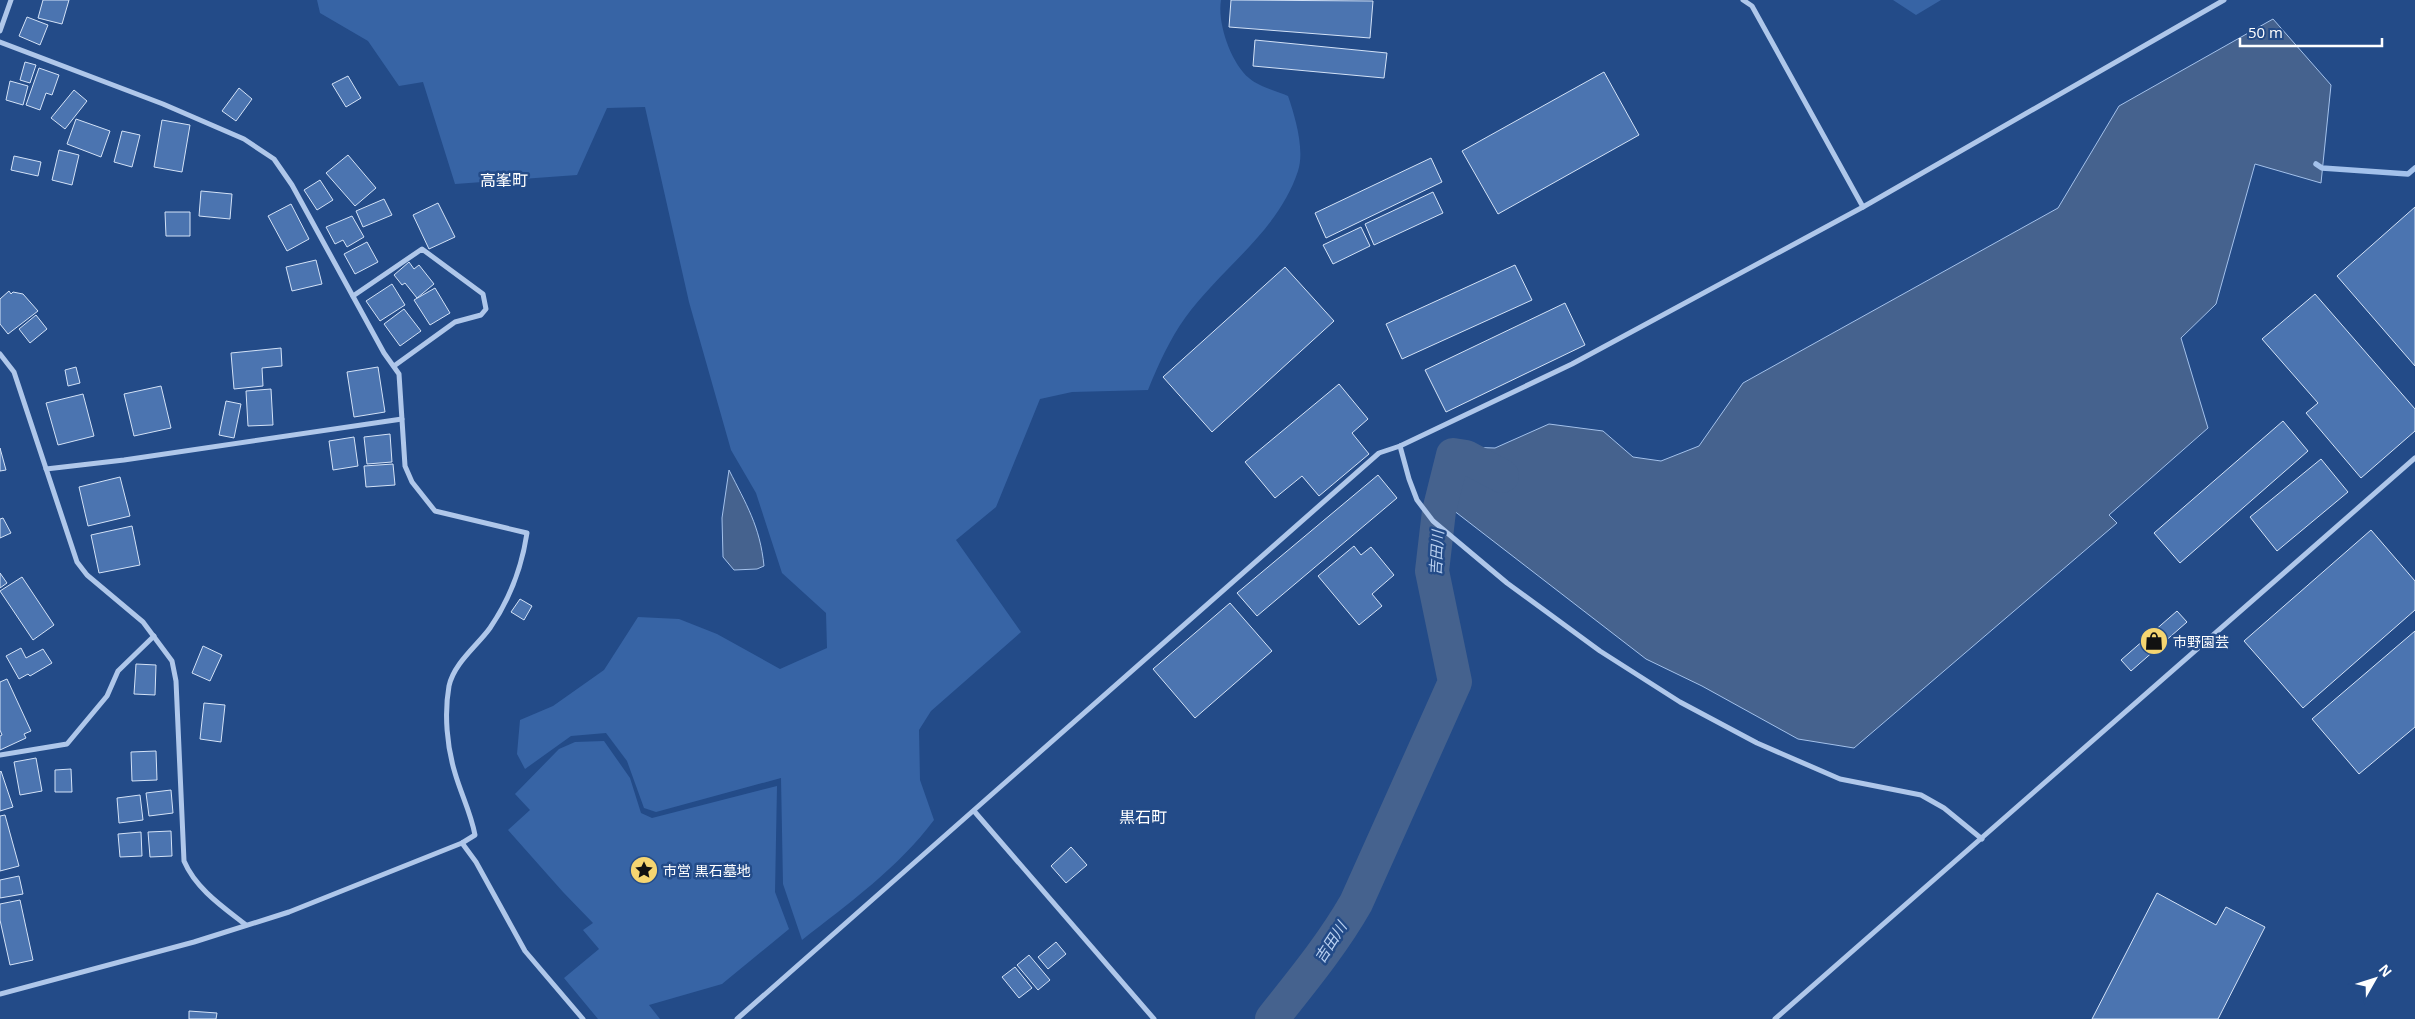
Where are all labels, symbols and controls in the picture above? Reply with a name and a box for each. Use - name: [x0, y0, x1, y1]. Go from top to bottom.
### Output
- scale bar: [2240, 15, 2382, 47]
- text: 50 m: [2248, 22, 2283, 42]
- district label: 高峯町: [480, 169, 528, 191]
- water label: 吉田川: [1425, 528, 1447, 576]
- shop icon: 市野園芸: [2139, 626, 2169, 656]
- place label: 市野園芸: [2173, 632, 2229, 651]
- district label: 黒石町: [1119, 806, 1167, 828]
- place icon: 市営 黒石墓地: [629, 855, 659, 885]
- place label: 市営 黒石墓地: [663, 861, 751, 880]
- water label: 吉田川: [1309, 916, 1352, 966]
- north arrow: [2350, 954, 2400, 1004]
- text: N: [2375, 960, 2396, 981]

